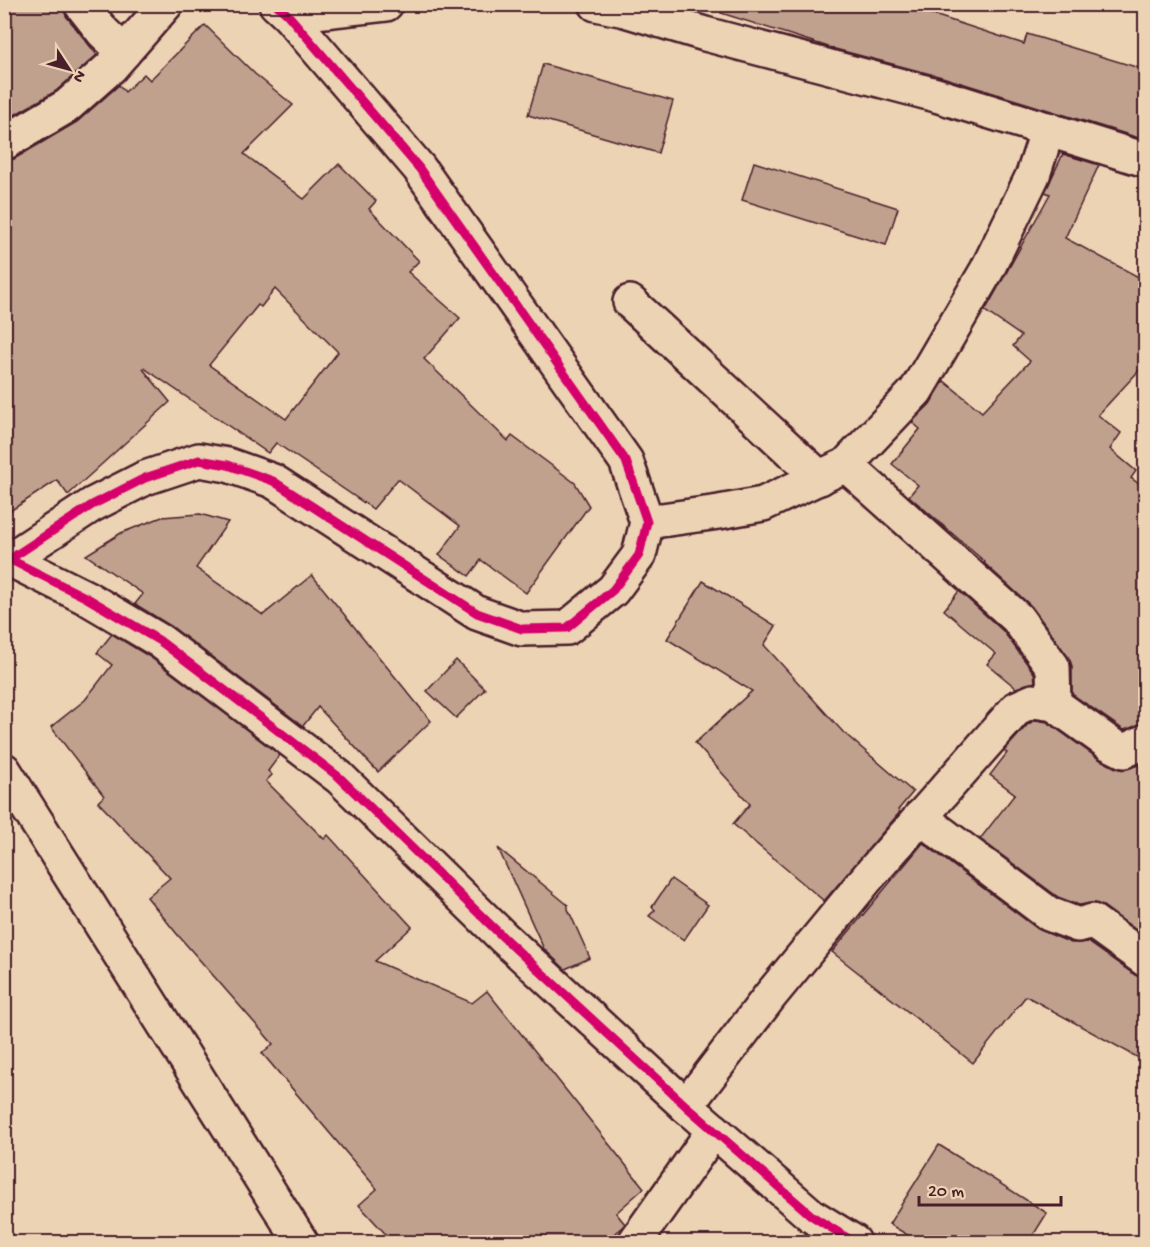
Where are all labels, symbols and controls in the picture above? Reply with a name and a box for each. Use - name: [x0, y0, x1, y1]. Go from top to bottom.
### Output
- north arrow: [39, 39, 99, 99]
- text: N: [67, 66, 89, 86]
- scale bar: [919, 1169, 1062, 1207]
- text: 20 m: [928, 1182, 964, 1203]

